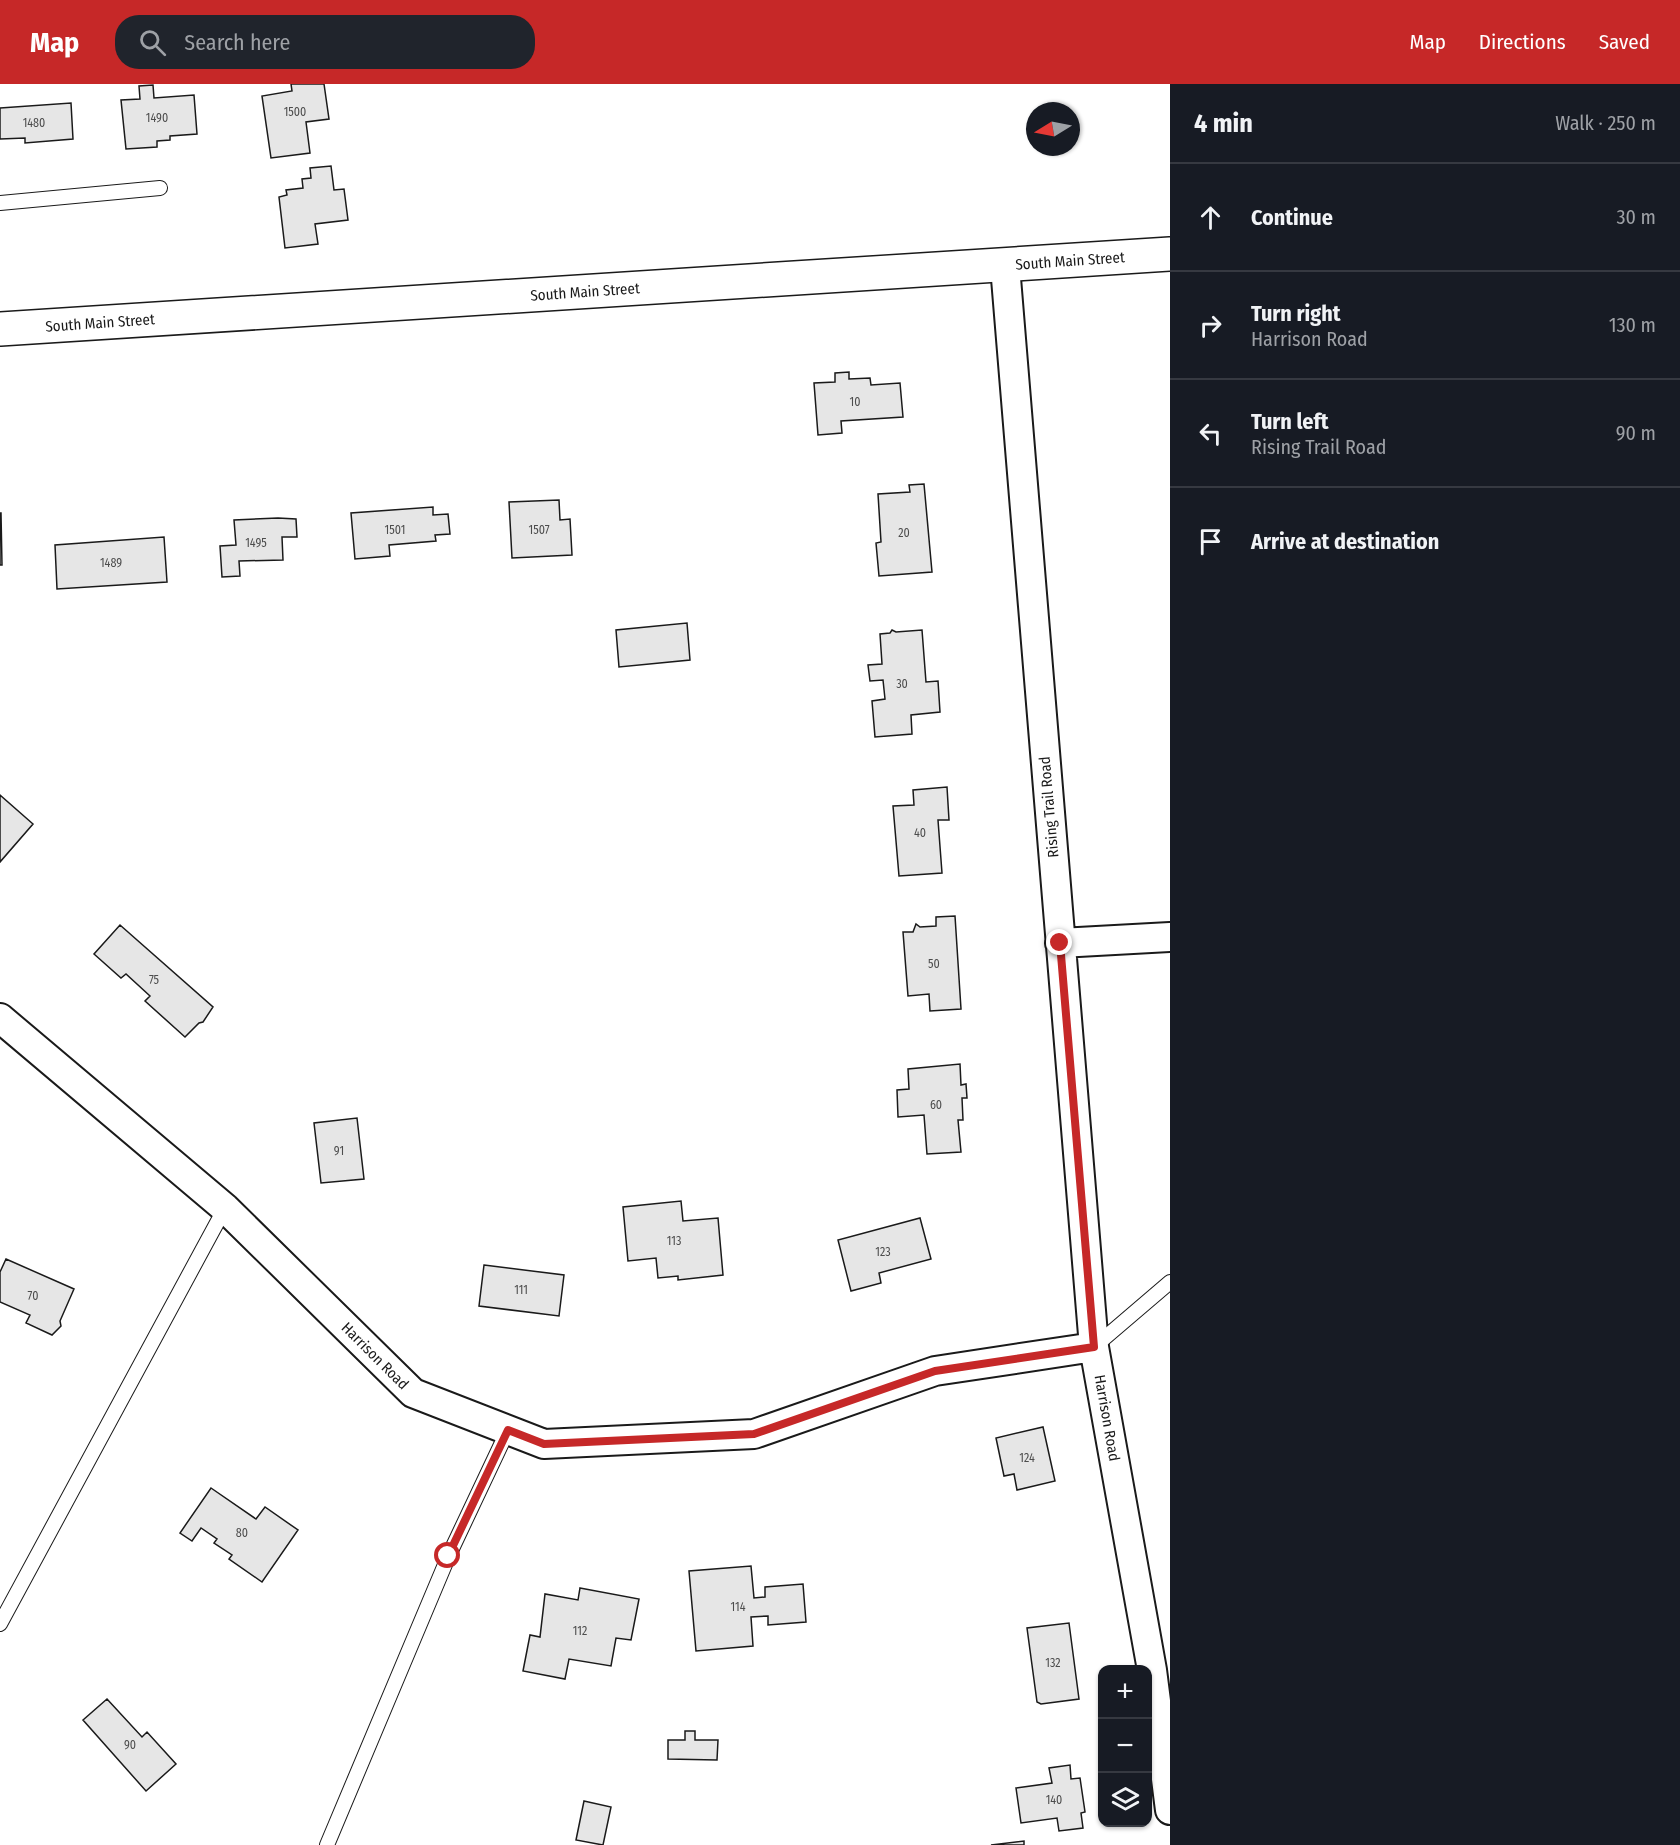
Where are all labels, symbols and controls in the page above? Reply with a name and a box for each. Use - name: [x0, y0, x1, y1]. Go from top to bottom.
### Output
- search box: [115, 15, 535, 69]
- text: Map: [30, 26, 79, 59]
- icon: search: [136, 26, 169, 59]
- text: Search here: [184, 29, 290, 56]
- text: Map: [1409, 29, 1446, 55]
- text: Directions: [1479, 29, 1566, 55]
- text: Saved: [1599, 29, 1650, 55]
- north arrow: [1026, 102, 1080, 156]
- house number: 1500: [284, 105, 306, 119]
- text: 4 min: [1194, 108, 1253, 139]
- house number: 1490: [146, 111, 168, 125]
- text: Walk · 250 m: [1555, 111, 1656, 135]
- house number: 1480: [23, 116, 45, 130]
- icon: ahead: [1194, 201, 1227, 234]
- text: Continue: [1251, 204, 1333, 231]
- text: 30 m: [1616, 205, 1656, 229]
- street label: South Main Street: [1015, 248, 1125, 274]
- street label: South Main Street: [530, 279, 640, 305]
- text: Turn right: [1251, 300, 1340, 327]
- icon: right: [1194, 309, 1227, 342]
- street label: South Main Street: [45, 310, 155, 336]
- text: 130 m: [1609, 313, 1656, 337]
- text: Harrison Road: [1251, 327, 1368, 351]
- house number: 10: [850, 395, 860, 409]
- text: Turn left: [1251, 408, 1329, 435]
- icon: left: [1194, 417, 1227, 450]
- text: 90 m: [1616, 421, 1656, 445]
- text: Rising Trail Road: [1251, 435, 1386, 459]
- house number: 1501: [385, 523, 405, 537]
- house number: 1507: [528, 523, 550, 537]
- icon: arrive: [1194, 525, 1227, 558]
- house number: 20: [898, 526, 910, 540]
- text: Arrive at destination: [1251, 528, 1439, 555]
- house number: 1495: [245, 536, 267, 550]
- house number: 1489: [100, 556, 122, 570]
- house number: 30: [896, 677, 908, 691]
- street label: Rising Trail Road: [1036, 756, 1062, 858]
- house number: 40: [914, 826, 926, 840]
- route end: [1046, 929, 1072, 955]
- house number: 50: [928, 957, 940, 971]
- house number: 75: [149, 973, 160, 987]
- house number: 60: [930, 1098, 942, 1112]
- house number: 91: [334, 1144, 344, 1158]
- house number: 113: [667, 1234, 681, 1248]
- house number: 123: [875, 1245, 891, 1259]
- house number: 111: [514, 1283, 528, 1297]
- house number: 70: [28, 1289, 38, 1303]
- street label: Harrison Road: [338, 1319, 412, 1393]
- street label: Harrison Road: [1091, 1373, 1123, 1463]
- house number: 124: [1019, 1451, 1035, 1465]
- house number: 80: [236, 1526, 248, 1540]
- route start: [434, 1542, 460, 1568]
- house number: 114: [730, 1600, 746, 1614]
- house number: 112: [573, 1624, 587, 1638]
- house number: 132: [1045, 1656, 1061, 1670]
- map controls: [1098, 1665, 1152, 1827]
- button: +: [1098, 1665, 1152, 1719]
- button: −: [1098, 1719, 1152, 1773]
- house number: 90: [124, 1738, 136, 1752]
- button: layers: [1098, 1773, 1152, 1827]
- house number: 140: [1046, 1793, 1062, 1807]

